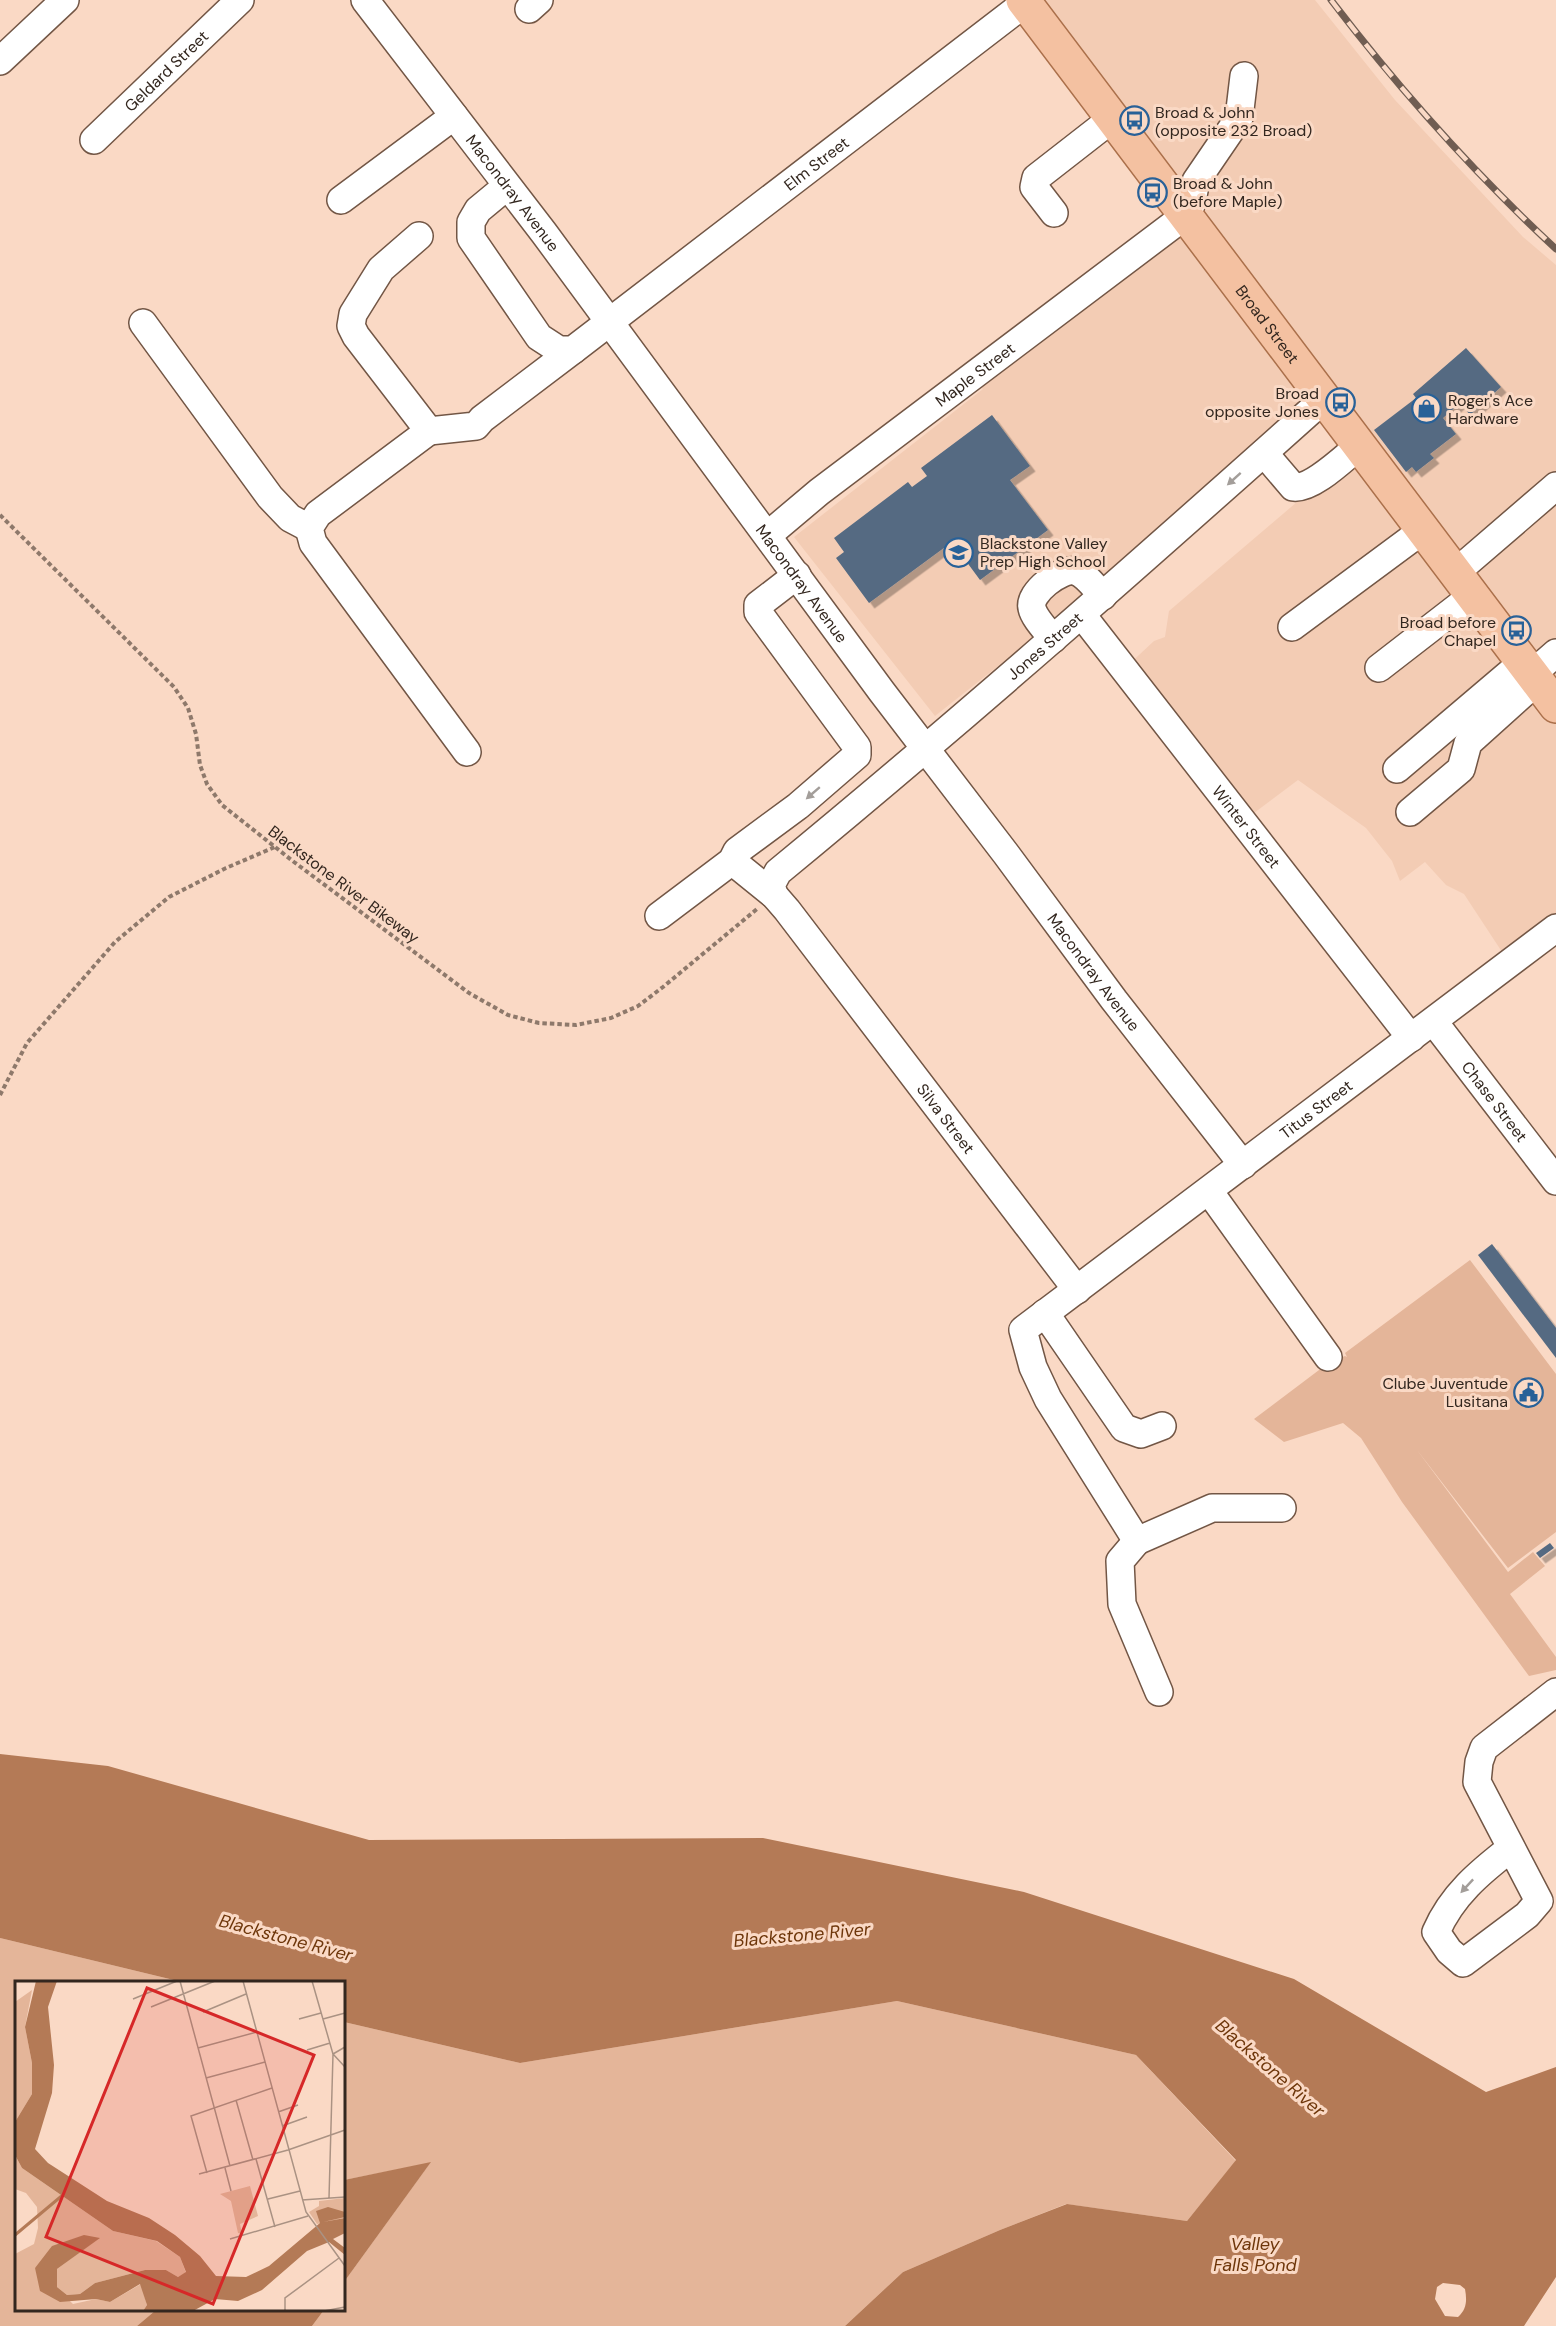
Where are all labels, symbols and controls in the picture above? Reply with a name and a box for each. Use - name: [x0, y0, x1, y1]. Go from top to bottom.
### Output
- street label: Geldard Street: [120, 26, 213, 116]
- place label: Broad & John (opposite 232 Broad): [1155, 102, 1312, 141]
- bus stop icon: Broad & John (opposite 232 Broad): [1118, 105, 1150, 137]
- street label: Macondray Avenue: [461, 130, 564, 256]
- street label: Elm Street: [780, 132, 853, 195]
- place label: Broad & John (before Maple): [1173, 173, 1282, 212]
- bus stop icon: Broad & John (before Maple): [1136, 176, 1168, 208]
- street label: Broad Street: [1231, 281, 1304, 368]
- street label: Maple Street: [931, 338, 1019, 412]
- place label: Broad opposite Jones: [1205, 383, 1319, 422]
- bus stop icon: Broad opposite Jones: [1324, 386, 1356, 418]
- place label: Roger's Ace Hardware: [1448, 390, 1533, 429]
- shop icon: Roger's Ace Hardware: [1411, 393, 1443, 425]
- one-way arrow: [1227, 472, 1242, 486]
- street label: Macondray Avenue: [751, 520, 852, 647]
- place label: Blackstone Valley Prep High School: [980, 533, 1108, 572]
- school or university icon: Blackstone Valley Prep High School: [943, 536, 975, 568]
- street label: Jones Street: [1003, 608, 1087, 685]
- place label: Broad before Chapel: [1400, 612, 1496, 651]
- bus stop icon: Broad before Chapel: [1501, 615, 1533, 647]
- street label: Winter Street: [1207, 781, 1285, 872]
- one-way arrow: [806, 786, 821, 799]
- street label: Blackstone River Bikeway: [264, 821, 424, 948]
- street label: Macondray Avenue: [1042, 909, 1144, 1036]
- street label: Chase Street: [1457, 1057, 1532, 1146]
- street label: Titus Street: [1276, 1075, 1357, 1144]
- street label: Silva Street: [912, 1079, 979, 1158]
- place label: Clube Juventude Lusitana: [1382, 1373, 1508, 1412]
- public building icon: Clube Juventude Lusitana: [1513, 1376, 1545, 1408]
- one-way arrow: [1461, 1878, 1474, 1893]
- water label: Blackstone River: [217, 1909, 357, 1968]
- water label: Blackstone River: [733, 1917, 873, 1953]
- inset map: [15, 1981, 345, 2311]
- water label: Blackstone River: [1210, 2014, 1331, 2123]
- water label: Valley Falls Pond: [1213, 2232, 1298, 2277]

